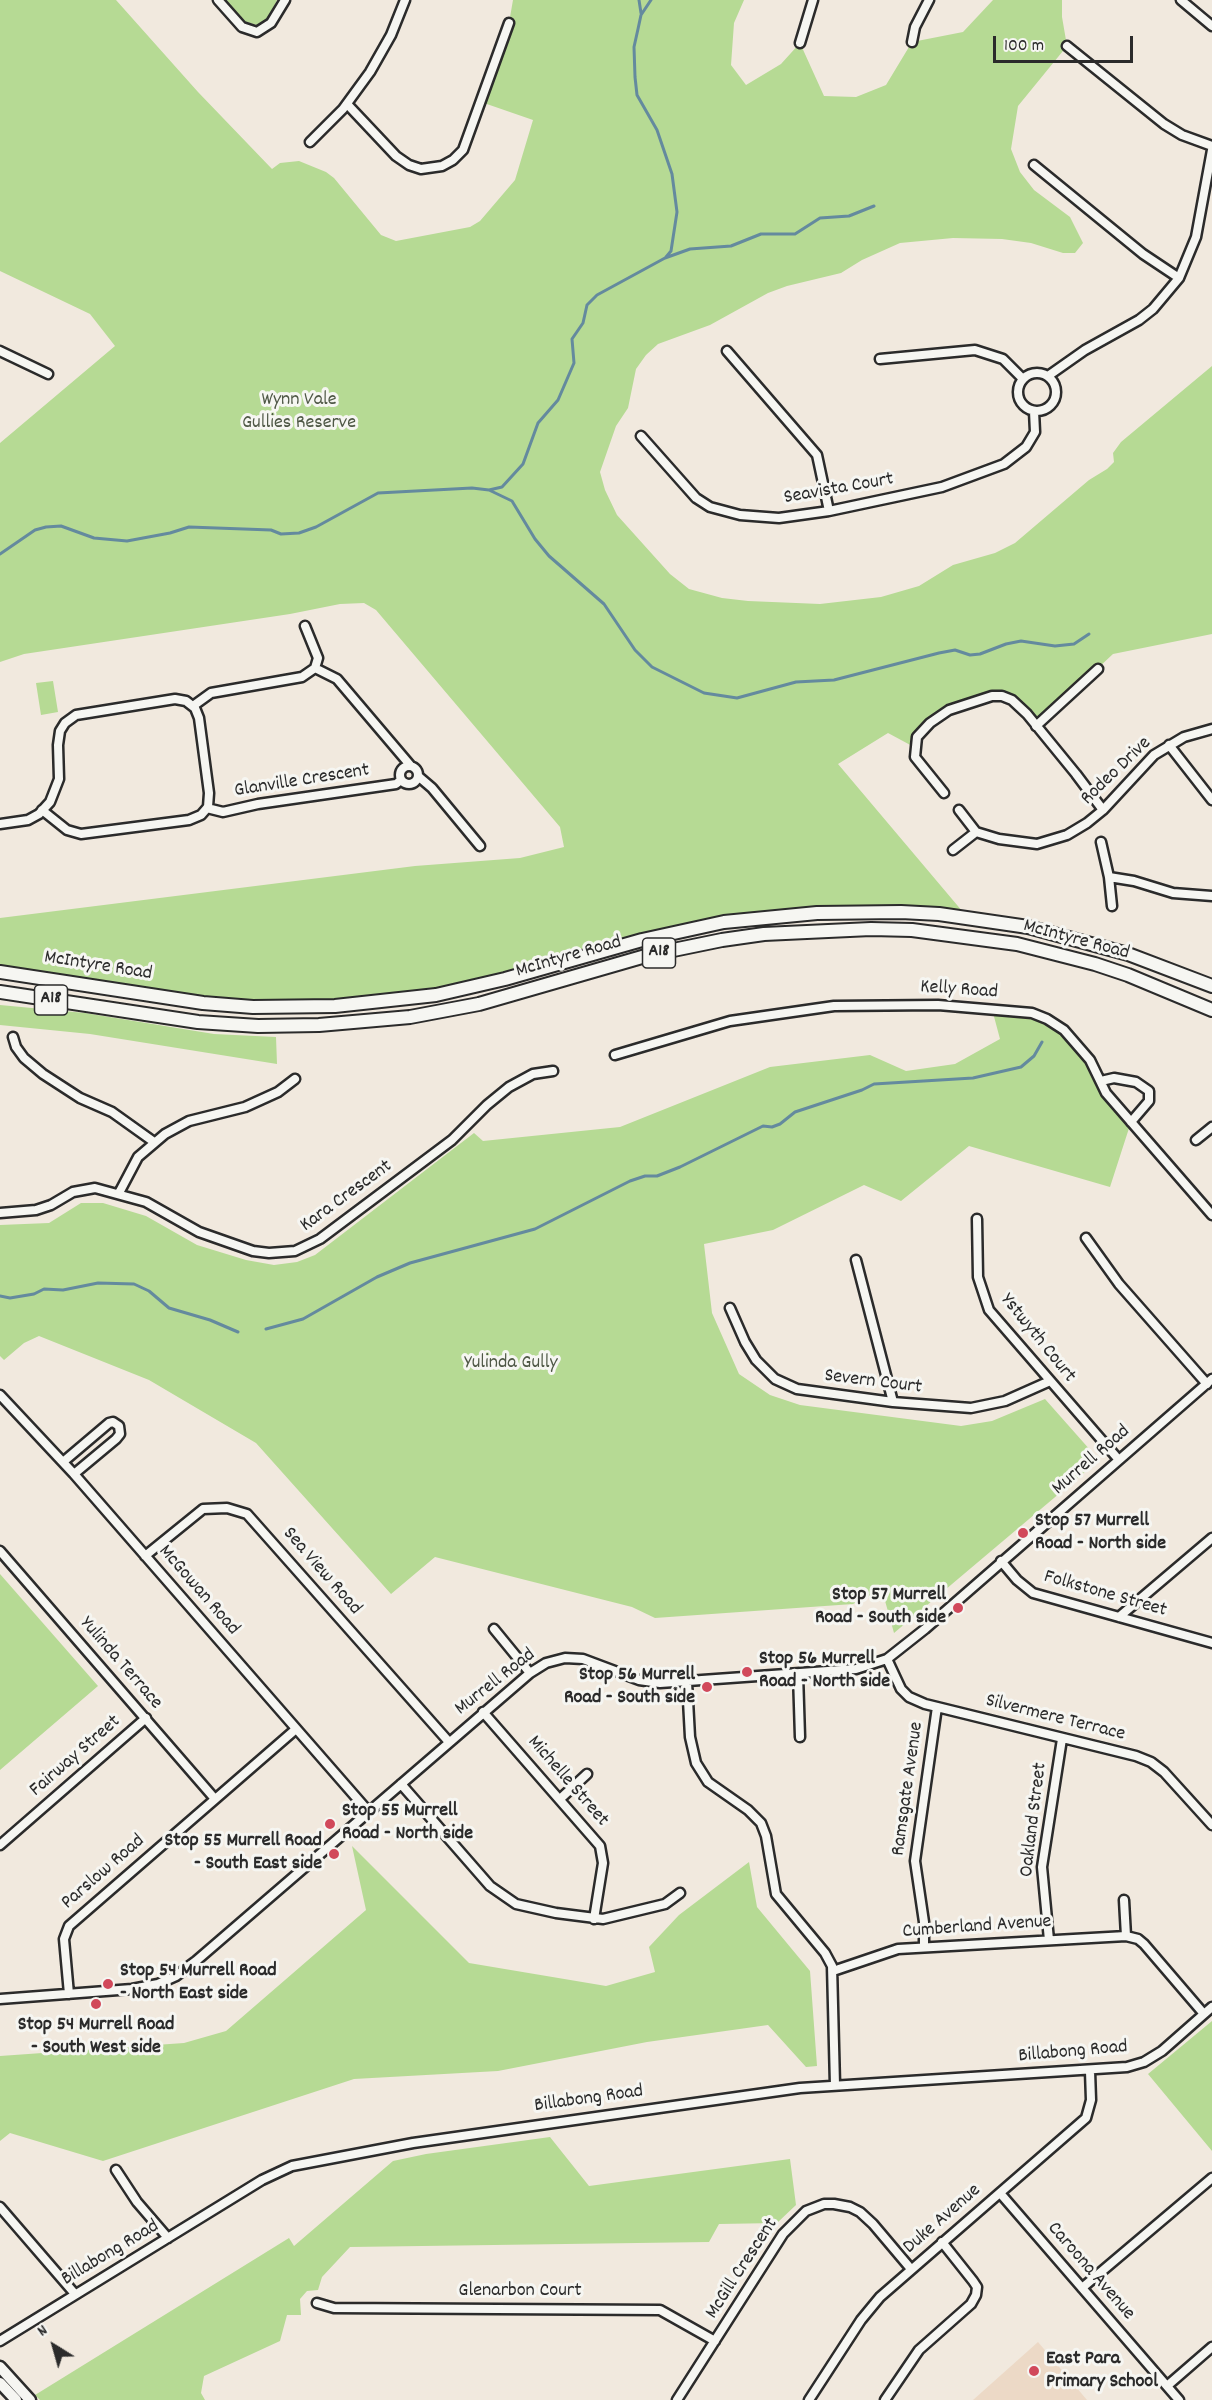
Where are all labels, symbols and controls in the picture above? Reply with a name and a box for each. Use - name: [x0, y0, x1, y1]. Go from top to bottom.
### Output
- scale bar: [996, 24, 1136, 62]
- text: 100 m: [1004, 34, 1044, 59]
- park label: Wynn Vale Gullies Reserve: [242, 389, 356, 436]
- street label: Seavista Court: [782, 469, 896, 511]
- street label: Rodeo Drive: [1077, 733, 1157, 811]
- street label: Glanville Crescent: [233, 759, 371, 805]
- street label: McIntyre Road: [1020, 915, 1132, 967]
- street label: McIntyre Road: [513, 931, 625, 985]
- road number: A18: [642, 938, 676, 968]
- street label: McIntyre Road: [42, 947, 154, 987]
- street label: Kelly Road: [919, 976, 999, 1006]
- road number: A18: [34, 985, 68, 1015]
- street label: Kara Crescent: [296, 1156, 398, 1238]
- street label: Ystwyth Court: [994, 1290, 1080, 1388]
- park label: Yulinda Gully: [464, 1352, 558, 1376]
- street label: Severn Court: [823, 1365, 923, 1401]
- street label: Murrell Road: [1048, 1421, 1136, 1501]
- place label: Stop 57 Murrell Road - North side: [1035, 1510, 1166, 1557]
- street label: Sea View Road: [276, 1523, 366, 1621]
- marker: Stop 57 Murrell Road - North side: [1016, 1526, 1030, 1540]
- street label: McGowan Road: [152, 1541, 244, 1641]
- street label: Folkstone Street: [1041, 1566, 1169, 1624]
- place label: Stop 57 Murrell Road - South side: [815, 1584, 946, 1631]
- marker: Stop 57 Murrell Road - South side: [951, 1601, 965, 1615]
- street label: Yulinda Terrace: [73, 1613, 167, 1715]
- street label: Murrell Road: [451, 1644, 541, 1722]
- place label: Stop 56 Murrell Road - North side: [759, 1648, 890, 1695]
- place label: Stop 56 Murrell Road - South side: [564, 1664, 695, 1711]
- marker: Stop 56 Murrell Road - North side: [740, 1665, 754, 1679]
- marker: Stop 56 Murrell Road - South side: [700, 1680, 714, 1694]
- street label: Silvermere Terrace: [983, 1690, 1127, 1748]
- street label: Fairway Street: [26, 1711, 126, 1803]
- street label: Ramsgate Avenue: [888, 1721, 930, 1857]
- street label: Michelle Street: [521, 1732, 613, 1832]
- street label: Oakland Street: [1016, 1761, 1054, 1879]
- place label: Stop 55 Murrell Road - North side: [342, 1800, 473, 1847]
- marker: Stop 55 Murrell Road - North side: [323, 1817, 337, 1831]
- street label: Parslow Road: [57, 1830, 151, 1916]
- place label: Stop 55 Murrell Road - South East side: [165, 1830, 322, 1877]
- marker: Stop 55 Murrell Road - South East side: [327, 1847, 341, 1861]
- street label: Cumberland Avenue: [902, 1911, 1052, 1945]
- place label: Stop 54 Murrell Road - North East side: [120, 1960, 277, 2007]
- marker: Stop 54 Murrell Road - North East side: [101, 1977, 115, 1991]
- marker: Stop 54 Murrell Road - South West side: [89, 1997, 103, 2011]
- place label: Stop 54 Murrell Road - South West side: [18, 2014, 174, 2061]
- street label: Billabong Road: [1017, 2036, 1129, 2070]
- street label: Billabong Road: [533, 2080, 645, 2120]
- street label: Duke Avenue: [899, 2180, 987, 2260]
- street label: McGill Crescent: [701, 2214, 785, 2324]
- street label: Billabong Road: [58, 2215, 164, 2293]
- street label: Caroona Avenue: [1041, 2218, 1139, 2326]
- street label: Glenarbon Court: [458, 2280, 582, 2304]
- north arrow: [24, 2316, 84, 2376]
- text: N: [33, 2320, 53, 2343]
- place label: East Para Primary School: [1046, 2348, 1158, 2395]
- marker: East Para Primary School: [1027, 2364, 1041, 2378]

